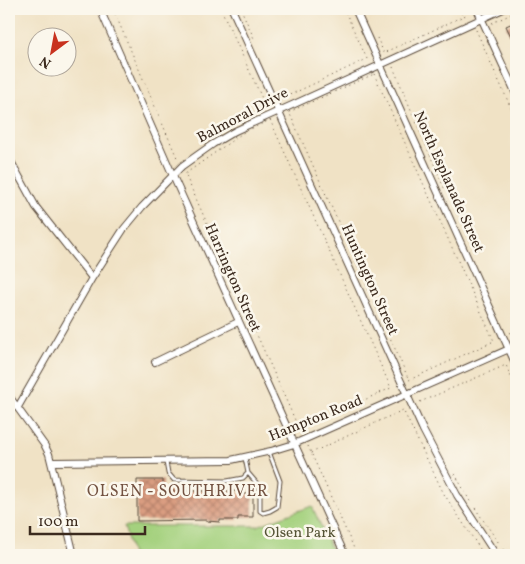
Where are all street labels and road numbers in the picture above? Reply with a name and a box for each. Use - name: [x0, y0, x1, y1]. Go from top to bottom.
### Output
- street label: Balmoral Drive: [194, 83, 292, 149]
- street label: North Esplanade Street: [407, 108, 489, 256]
- street label: Harrington Street: [199, 220, 265, 336]
- street label: Huntington Street: [335, 221, 403, 339]
- street label: Hampton Road: [266, 391, 366, 447]

